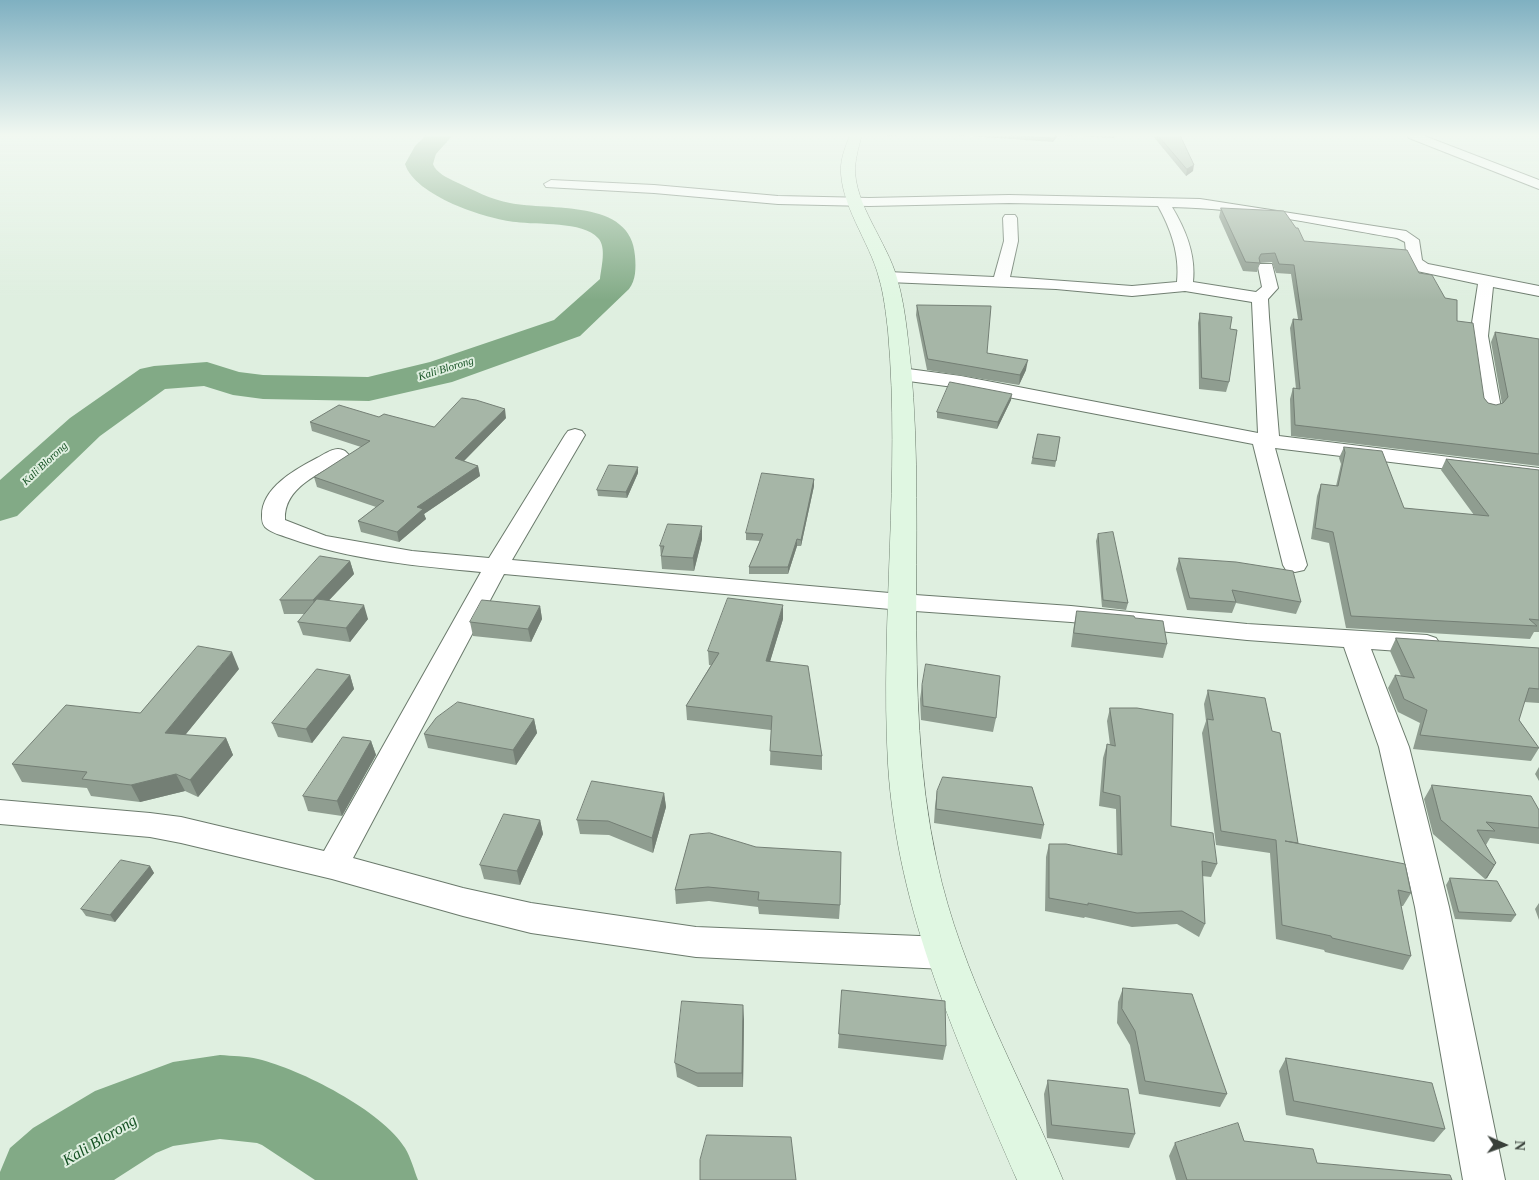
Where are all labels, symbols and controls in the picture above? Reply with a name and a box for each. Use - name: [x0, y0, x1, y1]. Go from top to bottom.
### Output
- water label: Kali Blorong: [417, 354, 475, 384]
- water label: Kali Blorong: [20, 440, 70, 488]
- water label: Kali Blorong: [59, 1111, 141, 1171]
- north arrow: [1479, 1120, 1529, 1170]
- text: N: [1512, 1140, 1527, 1151]

